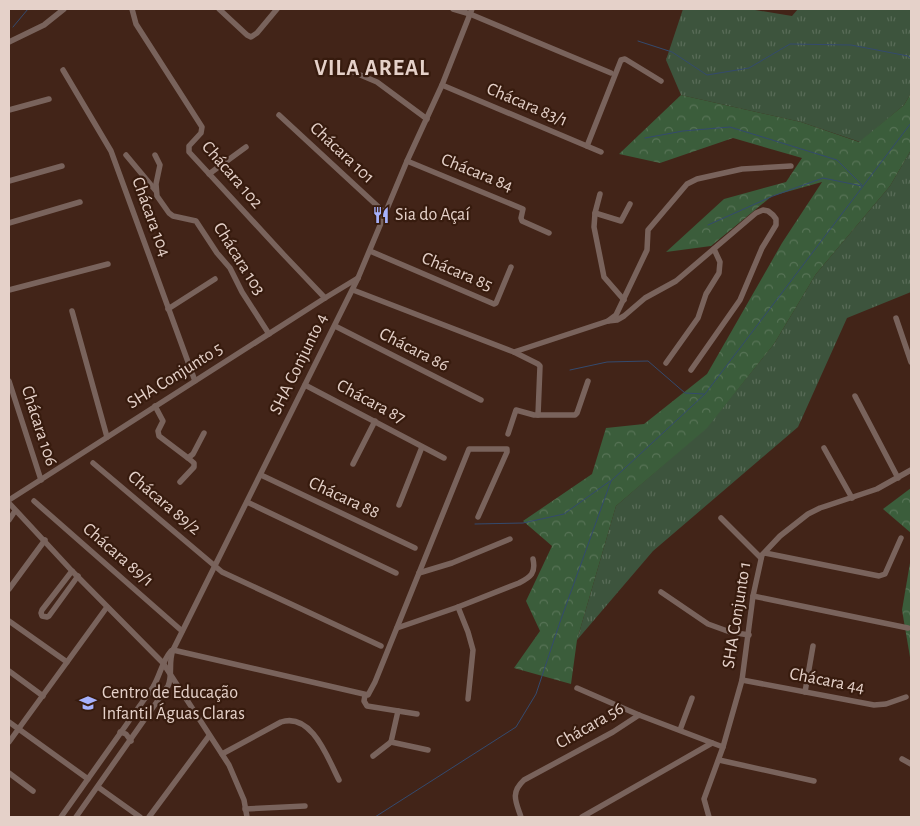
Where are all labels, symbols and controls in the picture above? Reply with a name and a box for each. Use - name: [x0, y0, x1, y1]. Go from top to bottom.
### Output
- district label: VILA AREAL: [314, 57, 430, 79]
- street label: Chácara 83/1: [484, 80, 570, 130]
- street label: Chácara 101: [306, 119, 378, 187]
- street label: Chácara 102: [198, 138, 266, 212]
- street label: Chácara 84: [438, 150, 516, 196]
- street label: Chácara 104: [128, 175, 174, 259]
- restaurant icon: Sia do Açaí: [371, 205, 391, 225]
- place label: Sia do Açaí: [395, 206, 470, 224]
- street label: Chácara 103: [210, 219, 268, 299]
- street label: Chácara 85: [419, 249, 495, 295]
- street label: SHA Conjunto 4: [267, 310, 331, 417]
- street label: Chácara 86: [376, 325, 452, 375]
- street label: SHA Conjunto 5: [124, 339, 226, 413]
- street label: Chácara 87: [334, 376, 408, 428]
- street label: Chácara 106: [18, 384, 60, 468]
- street label: Chácara 89/2: [124, 467, 204, 539]
- street label: Chácara 88: [306, 474, 382, 522]
- street label: Chácara 89/1: [79, 520, 157, 590]
- street label: SHA Conjunto 1: [720, 560, 754, 670]
- street label: Chácara 44: [788, 665, 866, 697]
- place label: Centro de Educação Infantil Águas Claras: [102, 684, 245, 723]
- school or university icon: Centro de Educação Infantil Águas Claras: [78, 693, 98, 713]
- street label: Chácara 56: [553, 700, 627, 752]

